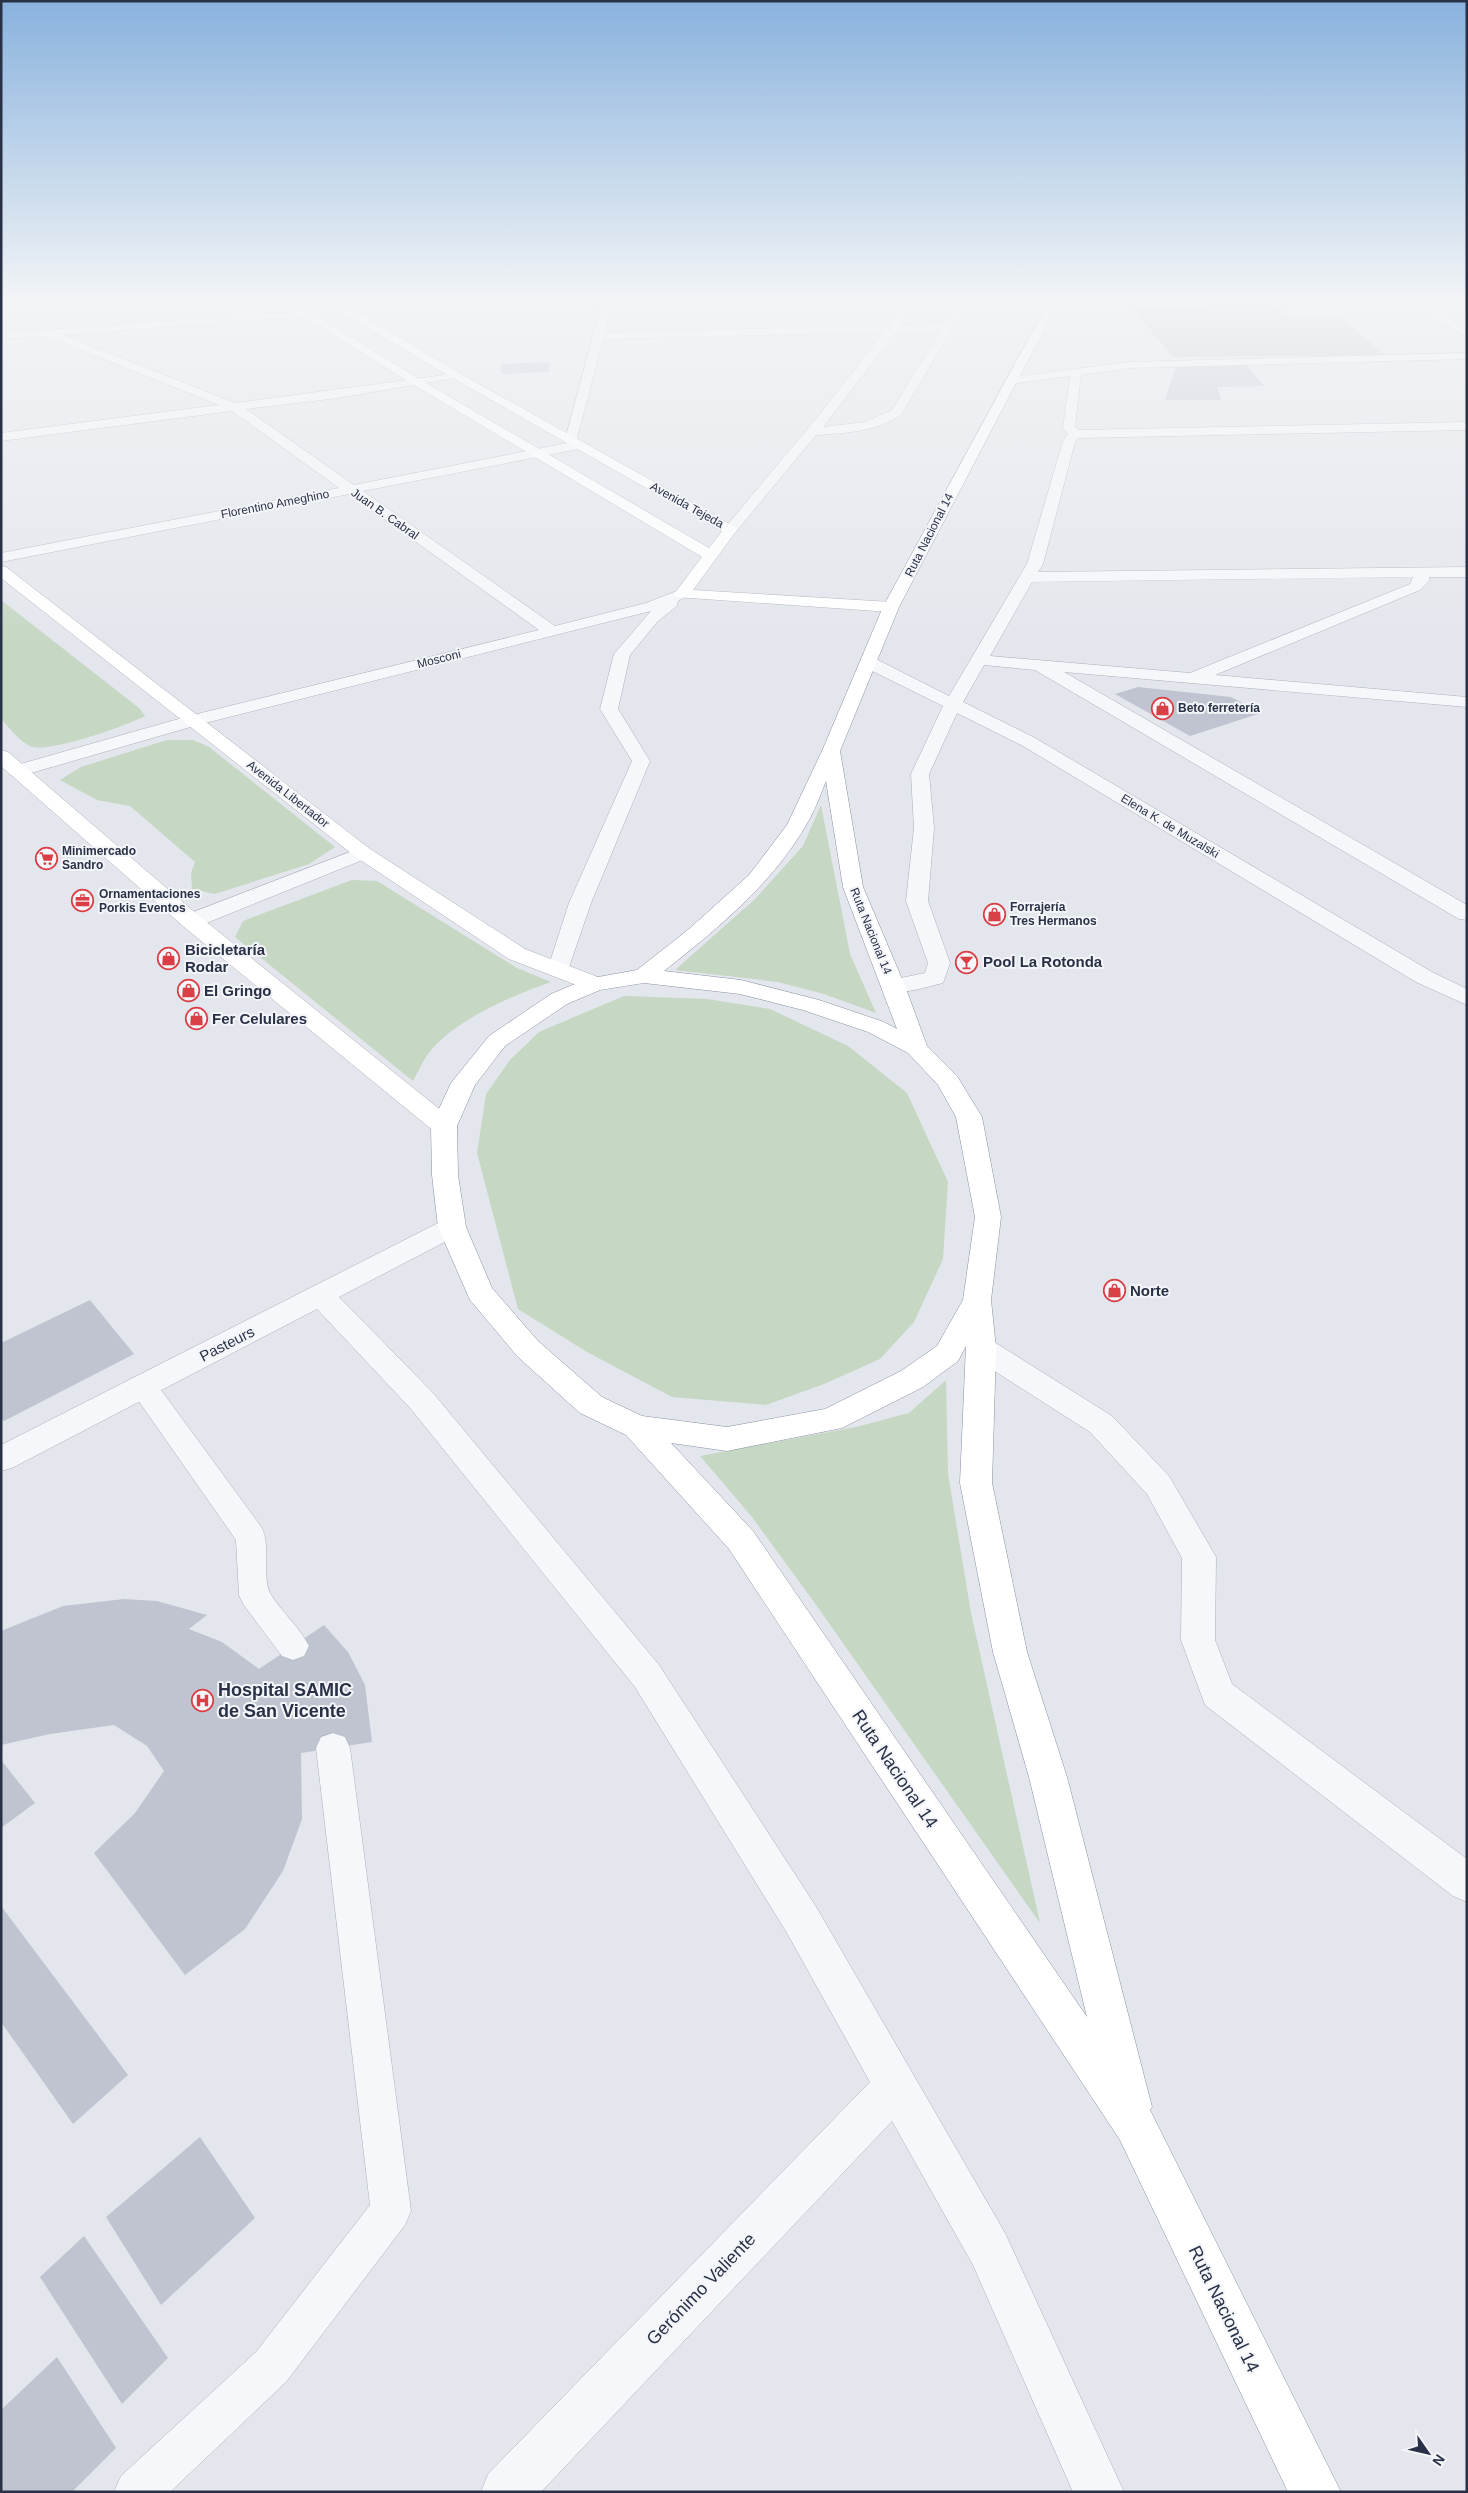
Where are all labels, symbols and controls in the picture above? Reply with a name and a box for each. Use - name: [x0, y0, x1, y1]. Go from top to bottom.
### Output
- street label: Avenida Tejeda: [648, 479, 726, 531]
- street label: Juan B. Cabral: [348, 485, 422, 543]
- street label: Florentino Ameghino: [220, 487, 331, 521]
- street label: Ruta Nacional 14: [902, 491, 956, 579]
- street label: Mosconi: [416, 647, 462, 671]
- shop icon: Beto ferretería: [1150, 696, 1174, 720]
- place label: Beto ferretería: [1178, 701, 1260, 715]
- street label: Avenida Libertador: [244, 758, 332, 830]
- street label: Elena K. de Muzalski: [1118, 791, 1222, 861]
- place label: Minimercado Sandro: [62, 844, 136, 872]
- supermarket icon: Minimercado Sandro: [34, 846, 58, 870]
- street label: Ruta Nacional 14: [847, 886, 895, 977]
- place label: Ornamentaciones Porkis Eventos: [99, 887, 201, 915]
- office icon: Ornamentaciones Porkis Eventos: [71, 889, 95, 913]
- place label: Forrajería Tres Hermanos: [1010, 900, 1097, 928]
- shop icon: Forrajería Tres Hermanos: [982, 902, 1006, 926]
- place label: Bicicletaría Rodar: [185, 941, 266, 975]
- shop icon: Bicicletaría Rodar: [157, 947, 181, 971]
- bar icon: Pool La Rotonda: [955, 950, 979, 974]
- place label: Pool La Rotonda: [983, 953, 1103, 970]
- shop icon: El Gringo: [176, 979, 200, 1003]
- place label: El Gringo: [204, 982, 272, 999]
- shop icon: Fer Celulares: [184, 1007, 208, 1031]
- place label: Fer Celulares: [212, 1010, 307, 1027]
- shop icon: Norte: [1102, 1279, 1126, 1303]
- place label: Norte: [1130, 1282, 1169, 1299]
- street label: Pasteurs: [197, 1323, 257, 1365]
- place label: Hospital SAMIC de San Vicente: [218, 1680, 352, 1721]
- hospital icon: Hospital SAMIC de San Vicente: [190, 1688, 214, 1712]
- street label: Ruta Nacional 14: [848, 1706, 942, 1832]
- street label: Gerónimo Valiente: [642, 2229, 760, 2349]
- street label: Ruta Nacional 14: [1185, 2243, 1263, 2375]
- north arrow: [1403, 2428, 1453, 2478]
- text: N: [1429, 2452, 1448, 2469]

